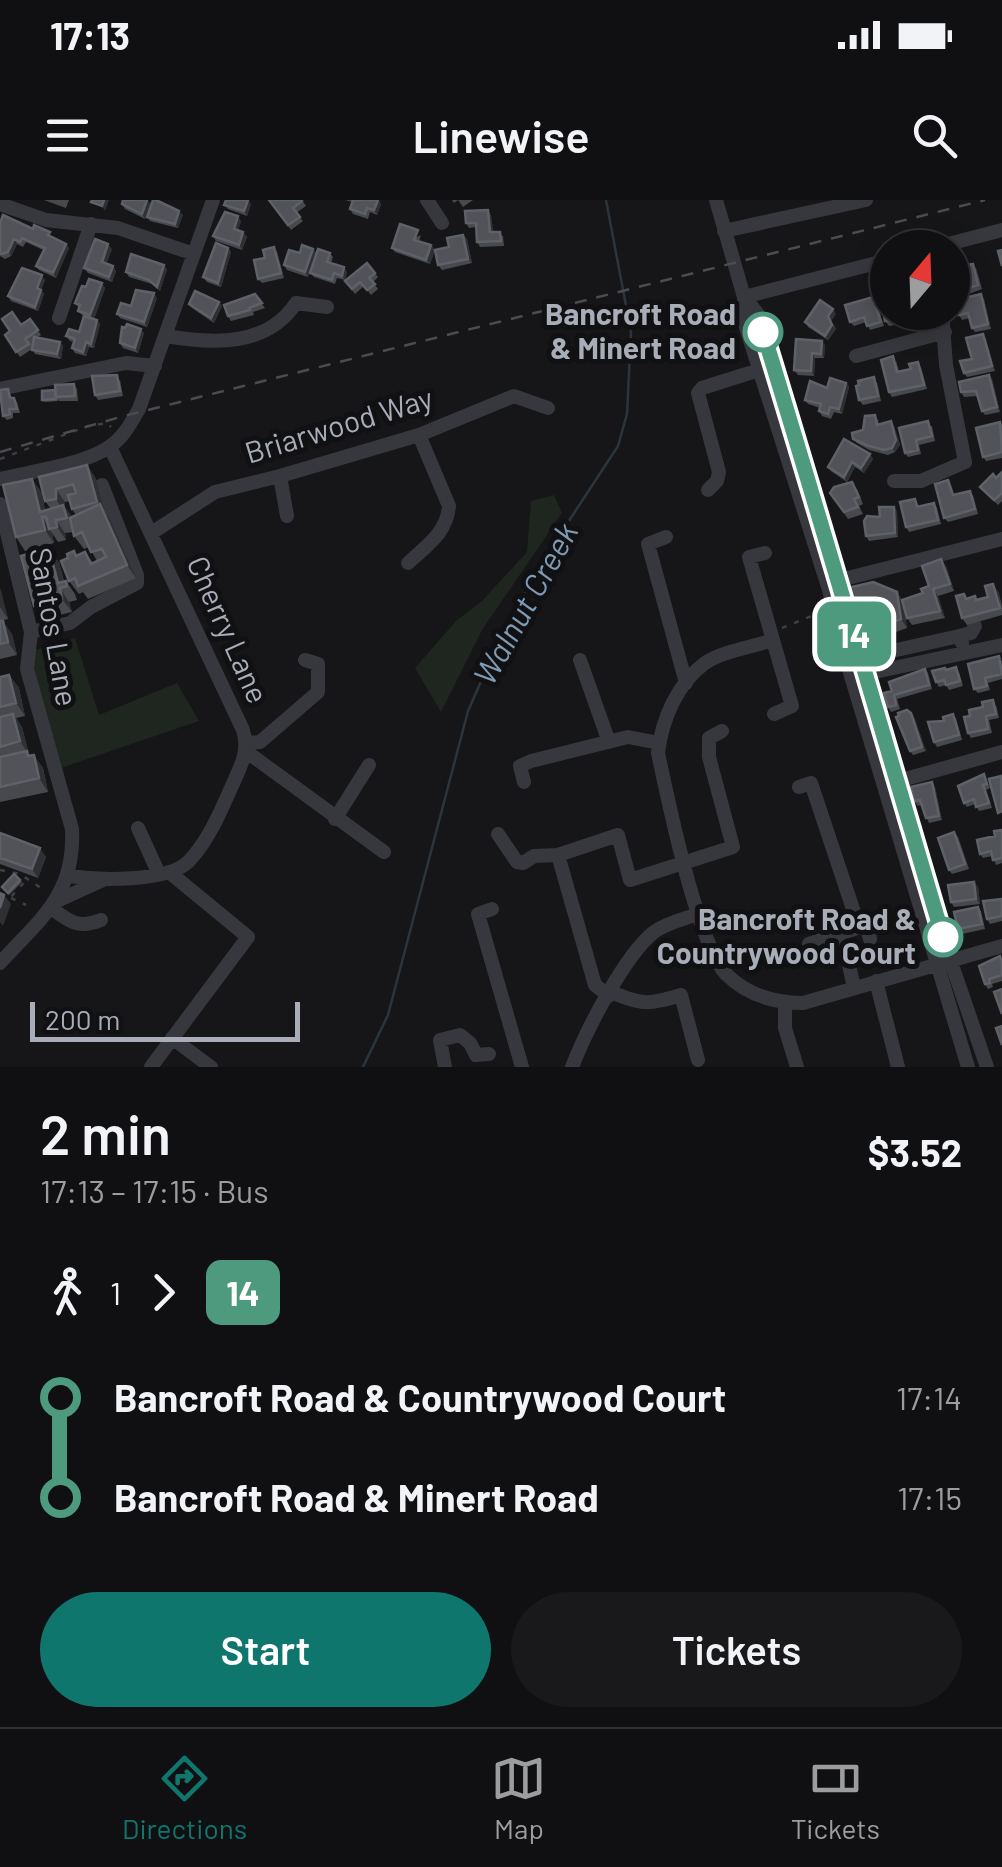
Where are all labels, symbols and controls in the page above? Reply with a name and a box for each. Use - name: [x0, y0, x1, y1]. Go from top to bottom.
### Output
- text: 17:13: [50, 12, 130, 58]
- icon: menu: [40, 108, 95, 163]
- text: Linewise: [412, 108, 590, 162]
- icon: search: [907, 108, 962, 163]
- north arrow: [870, 230, 970, 330]
- map controls: [870, 230, 970, 330]
- place label: Bancroft Road & Minert Road: [545, 295, 736, 365]
- marker: Bancroft Road & Minert Road: [744, 313, 782, 351]
- street label: Briarwood Way: [240, 378, 437, 470]
- water label: Walnut Creek: [464, 515, 585, 691]
- street label: Santos Lane: [23, 544, 87, 709]
- street label: Cherry Lane: [180, 550, 277, 708]
- line badge: 14: [809, 602, 899, 666]
- text: 14: [837, 613, 871, 655]
- place label: Bancroft Road & Countrywood Court: [657, 900, 916, 970]
- marker: Bancroft Road & Countrywood Court: [924, 918, 962, 956]
- scale bar: [30, 997, 300, 1041]
- text: 200 m: [45, 1002, 120, 1036]
- text: 2 min: [40, 1100, 171, 1166]
- text: $3.52: [868, 1129, 962, 1175]
- text: 17:13 – 17:15 · Bus: [40, 1171, 269, 1209]
- icon: walk: [40, 1265, 95, 1320]
- icon: forward: [136, 1265, 191, 1320]
- text: 14: [226, 1271, 260, 1313]
- text: 1: [110, 1273, 121, 1311]
- text: Bancroft Road & Countrywood Court: [114, 1374, 726, 1420]
- text: 17:14: [896, 1378, 962, 1416]
- text: Bancroft Road & Minert Road: [114, 1474, 599, 1520]
- text: 17:15: [897, 1478, 962, 1516]
- button: Start: [40, 1592, 491, 1707]
- button: Tickets: [511, 1592, 962, 1707]
- tab: Directions: [122, 1751, 247, 1845]
- tab: Map: [491, 1751, 546, 1845]
- tab: Tickets: [791, 1751, 880, 1845]

